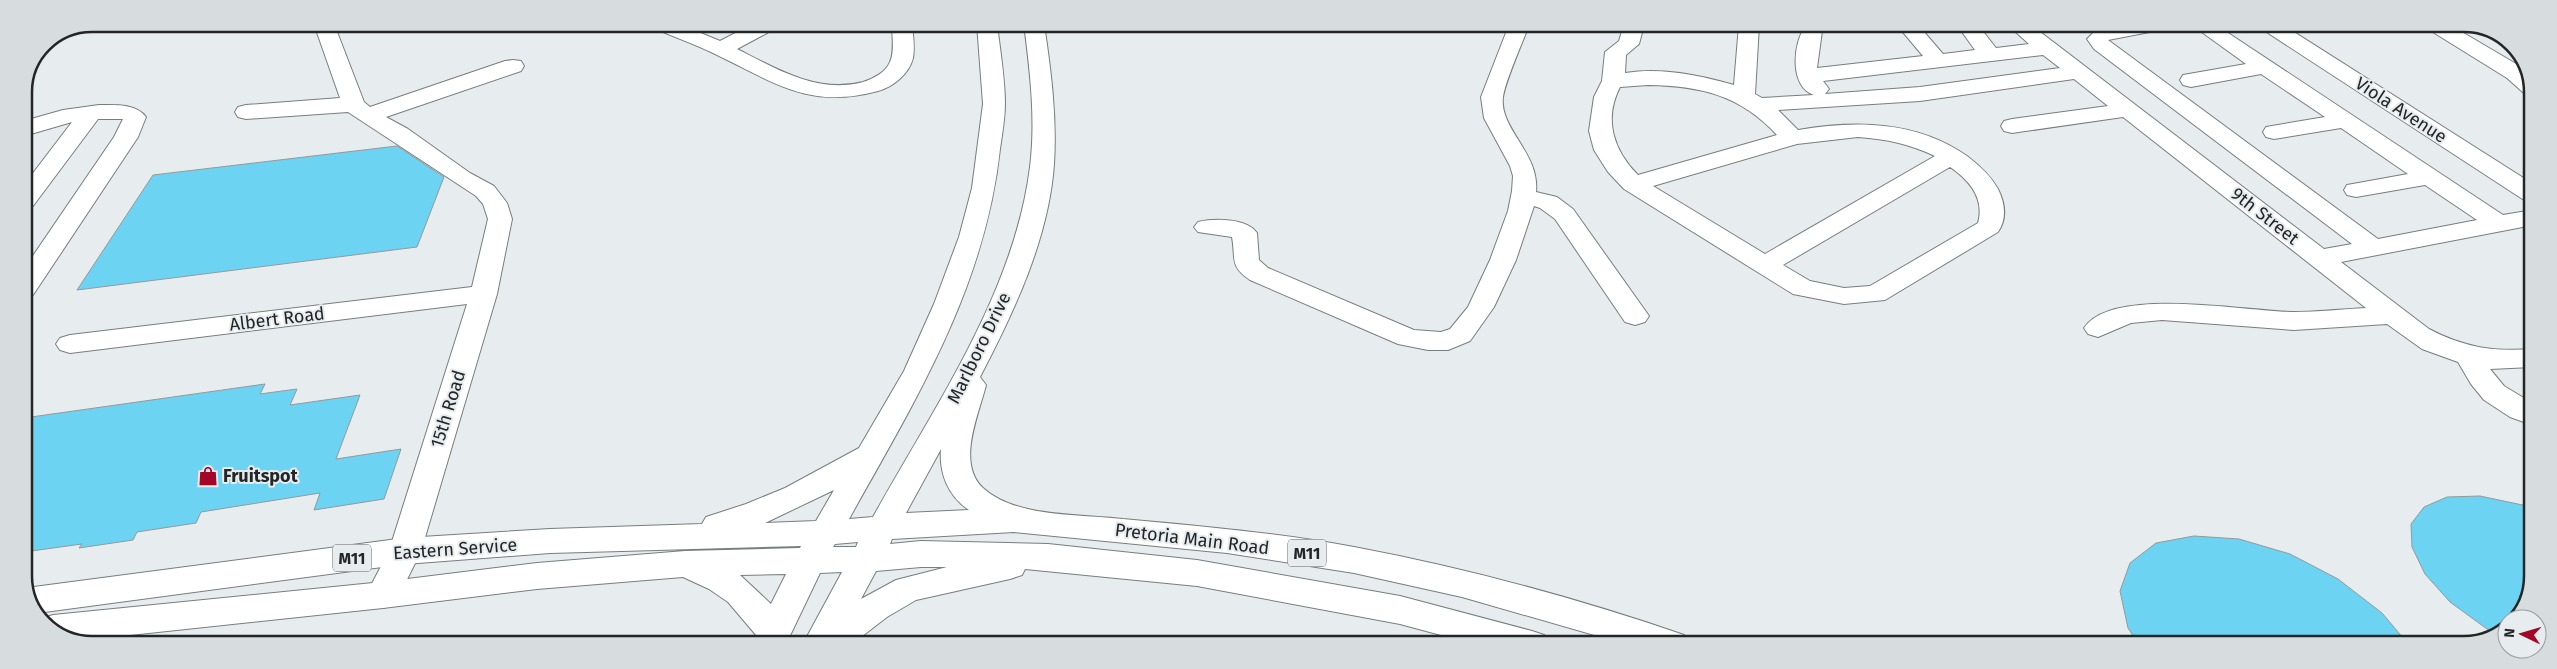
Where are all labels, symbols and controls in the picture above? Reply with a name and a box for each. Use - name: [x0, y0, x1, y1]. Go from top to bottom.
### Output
- street label: Viola Avenue: [2351, 72, 2451, 148]
- street label: 9th Street: [2227, 183, 2304, 250]
- street label: Marlboro Drive: [943, 289, 1015, 407]
- street label: Albert Road: [228, 302, 326, 336]
- street label: 15th Road: [426, 368, 470, 450]
- shop icon: Fruitspot: [197, 465, 219, 487]
- place label: Fruitspot: [223, 465, 299, 487]
- street label: Pretoria Main Road: [1114, 519, 1270, 559]
- street label: Eastern Service: [392, 534, 518, 564]
- road number: M11: [1288, 540, 1326, 566]
- road number: M11: [333, 544, 371, 572]
- north arrow: [2497, 609, 2547, 659]
- text: N: [2501, 628, 2518, 638]

